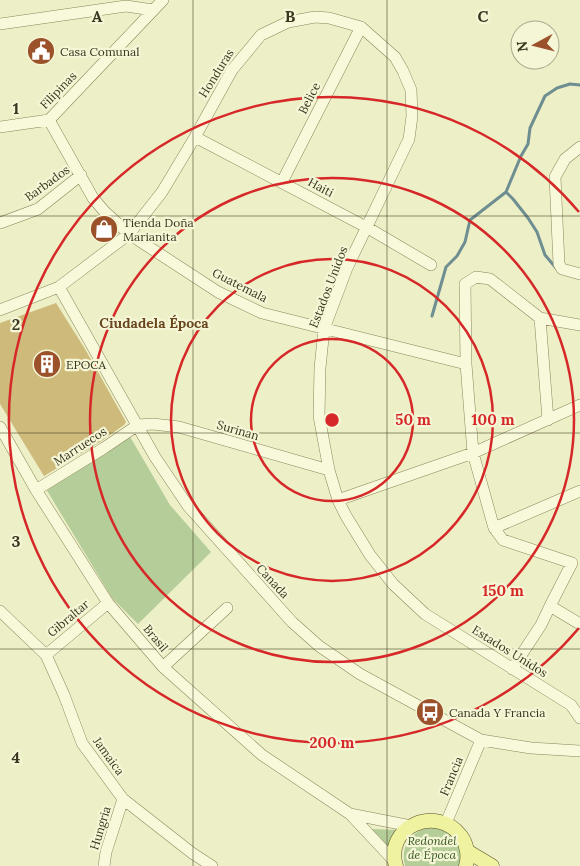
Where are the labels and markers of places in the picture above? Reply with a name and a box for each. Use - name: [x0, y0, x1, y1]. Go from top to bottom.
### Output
- public building icon: Casa Comunal: [26, 36, 56, 66]
- place label: Casa Comunal: [60, 44, 140, 59]
- shop icon: Tienda Doña Marianita: [89, 214, 119, 244]
- place label: Tienda Doña Marianita: [123, 215, 194, 244]
- building icon: EPOCA: [32, 349, 62, 379]
- place label: EPOCA: [66, 357, 107, 372]
- centre of rings: [323, 411, 341, 429]
- bus stop icon: Canada Y Francia: [415, 697, 445, 727]
- place label: Canada Y Francia: [449, 705, 545, 720]

